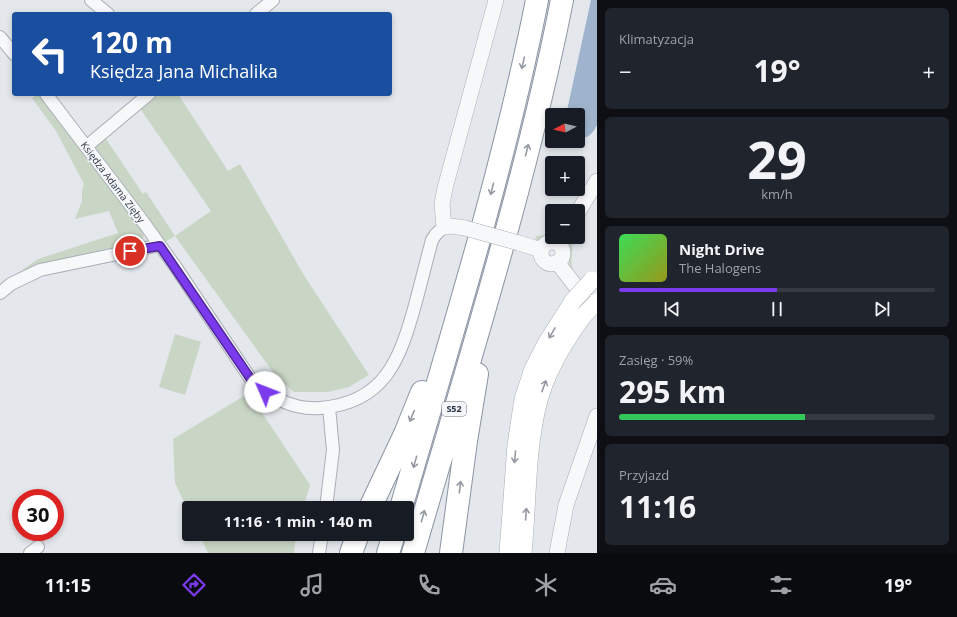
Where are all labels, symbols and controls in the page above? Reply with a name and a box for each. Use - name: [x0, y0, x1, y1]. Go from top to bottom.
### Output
- text: 120 m: [90, 23, 173, 61]
- icon: left: [24, 28, 76, 80]
- text: Klimatyzacja: [619, 30, 694, 48]
- text: 19°: [753, 50, 801, 91]
- one-way arrow: [519, 56, 527, 69]
- text: −: [619, 56, 632, 86]
- text: +: [922, 56, 935, 86]
- text: Księdza Jana Michalika: [90, 59, 278, 83]
- north arrow: [545, 108, 585, 148]
- map controls: [545, 108, 585, 244]
- text: 29: [747, 123, 807, 194]
- street label: Księdza Adama Zięby: [78, 138, 149, 226]
- one-way arrow: [524, 144, 531, 157]
- button: +: [545, 156, 585, 196]
- one-way arrow: [488, 183, 495, 196]
- text: km/h: [761, 185, 793, 203]
- button: −: [545, 204, 585, 244]
- pin: [113, 234, 147, 268]
- text: Night Drive: [679, 239, 764, 259]
- icon: arrive: [119, 240, 141, 262]
- text: The Halogens: [679, 259, 761, 277]
- icon: previous: [661, 298, 683, 320]
- icon: pause: [766, 298, 788, 320]
- icon: next: [871, 298, 893, 320]
- one-way arrow: [547, 327, 555, 339]
- text: Zasięg · 59%: [619, 351, 693, 369]
- position arrow: [244, 371, 286, 413]
- text: 295 km: [619, 371, 726, 412]
- one-way arrow: [540, 380, 548, 392]
- road number: S52: [442, 402, 466, 416]
- one-way arrow: [408, 410, 415, 422]
- one-way arrow: [511, 450, 518, 463]
- one-way arrow: [410, 455, 418, 468]
- text: Przyjazd: [619, 466, 669, 484]
- one-way arrow: [456, 481, 464, 494]
- text: 11:16: [619, 486, 696, 527]
- speed limit sign: 30: [12, 489, 64, 541]
- one-way arrow: [522, 508, 529, 521]
- one-way arrow: [420, 509, 427, 522]
- text: 11:16 · 1 min · 140 m: [224, 511, 372, 531]
- icon: directions: [180, 571, 208, 599]
- icon: music: [298, 571, 326, 599]
- icon: phone: [415, 571, 443, 599]
- icon: climate: [532, 571, 560, 599]
- icon: car: [649, 571, 677, 599]
- icon: filters: [767, 571, 795, 599]
- text: 11:15: [45, 573, 91, 597]
- text: 19°: [884, 573, 912, 597]

